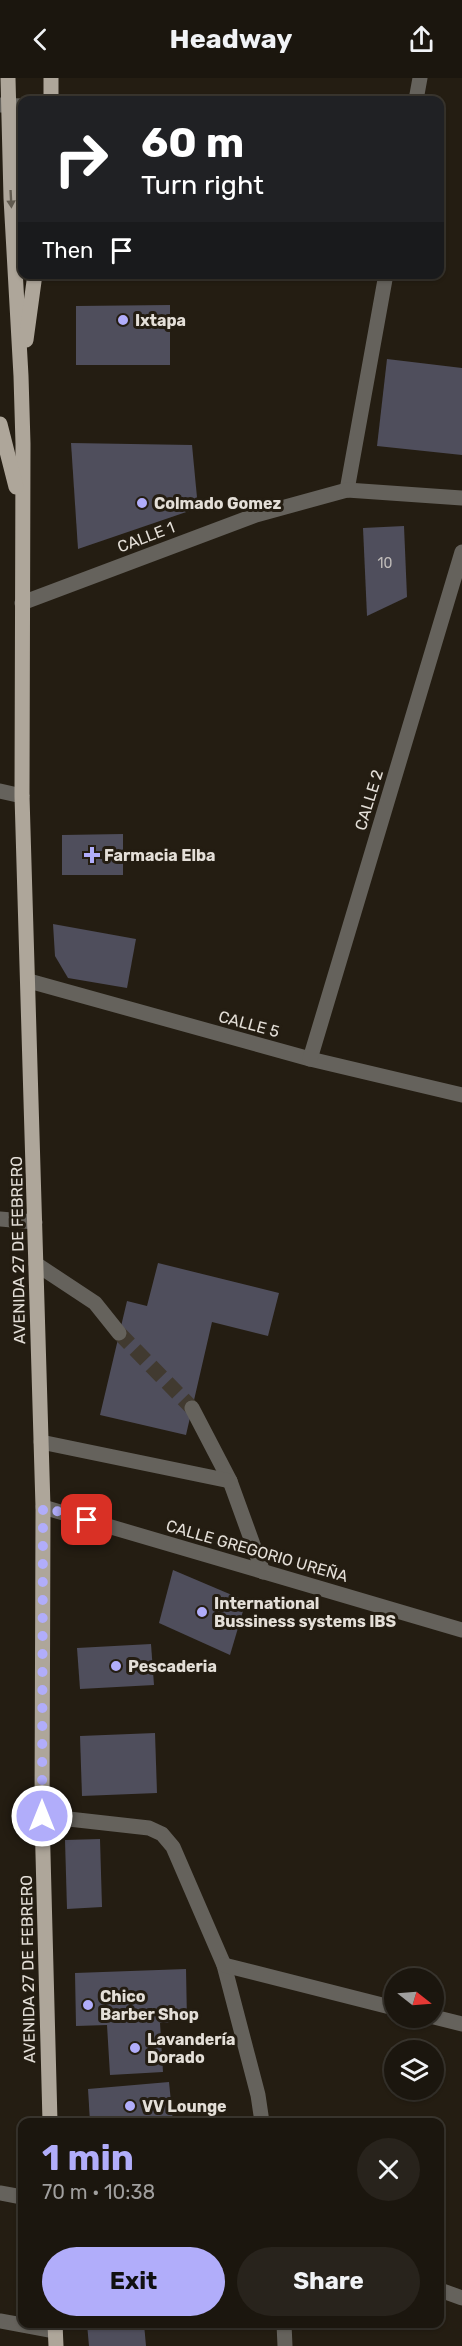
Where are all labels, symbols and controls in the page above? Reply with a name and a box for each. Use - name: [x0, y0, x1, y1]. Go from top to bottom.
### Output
- icon: back: [24, 23, 57, 56]
- text: Headway: [170, 23, 292, 55]
- icon: share: [405, 23, 438, 56]
- text: 60 m: [141, 118, 244, 168]
- icon: right: [42, 120, 120, 198]
- text: Turn right: [141, 169, 264, 201]
- one-way arrow: [7, 190, 16, 209]
- icon: arrive: [105, 234, 138, 267]
- text: Then: [42, 237, 93, 264]
- place label: Ixtapa: [135, 311, 186, 330]
- marker: Ixtapa: [116, 313, 130, 327]
- place label: Colmado Gomez: [154, 494, 281, 513]
- marker: Colmado Gomez: [135, 496, 149, 510]
- street label: CALLE 1: [115, 517, 177, 557]
- house number: 10: [378, 555, 393, 572]
- street label: CALLE 2: [351, 767, 387, 833]
- place label: Farmacia Elba: [104, 846, 216, 865]
- marker: Farmacia Elba: [85, 848, 99, 862]
- street label: CALLE 5: [216, 1007, 282, 1041]
- street label: AVENIDA 27 DE FEBRERO: [7, 1156, 29, 1344]
- pin: [61, 1494, 112, 1545]
- icon: arrive: [70, 1503, 103, 1536]
- street label: CALLE GREGORIO UREÑA: [164, 1516, 350, 1586]
- place label: International Bussiness systems IBS: [214, 1594, 397, 1631]
- marker: International Bussiness systems IBS: [195, 1605, 209, 1619]
- place label: Pescaderia: [128, 1657, 217, 1676]
- marker: Pescaderia: [109, 1659, 123, 1673]
- position arrow: [10, 1784, 74, 1848]
- street label: AVENIDA 27 DE FEBRERO: [17, 1875, 39, 2063]
- north arrow: [384, 1968, 444, 2028]
- map controls: [384, 1968, 444, 2100]
- place label: Chico Barber Shop: [100, 1987, 199, 2024]
- marker: Chico Barber Shop: [81, 1998, 95, 2012]
- place label: Lavandería Dorado: [147, 2030, 236, 2067]
- button: layers: [384, 2040, 444, 2100]
- marker: Lavandería Dorado: [128, 2041, 142, 2055]
- place label: VV Lounge: [142, 2097, 227, 2116]
- marker: VV Lounge: [123, 2099, 137, 2113]
- text: 1 min: [42, 2136, 134, 2179]
- button: close: [357, 2138, 420, 2201]
- text: 70 m · 10:38: [42, 2180, 155, 2204]
- button: Exit: [42, 2247, 225, 2316]
- button: Share: [237, 2247, 420, 2316]

